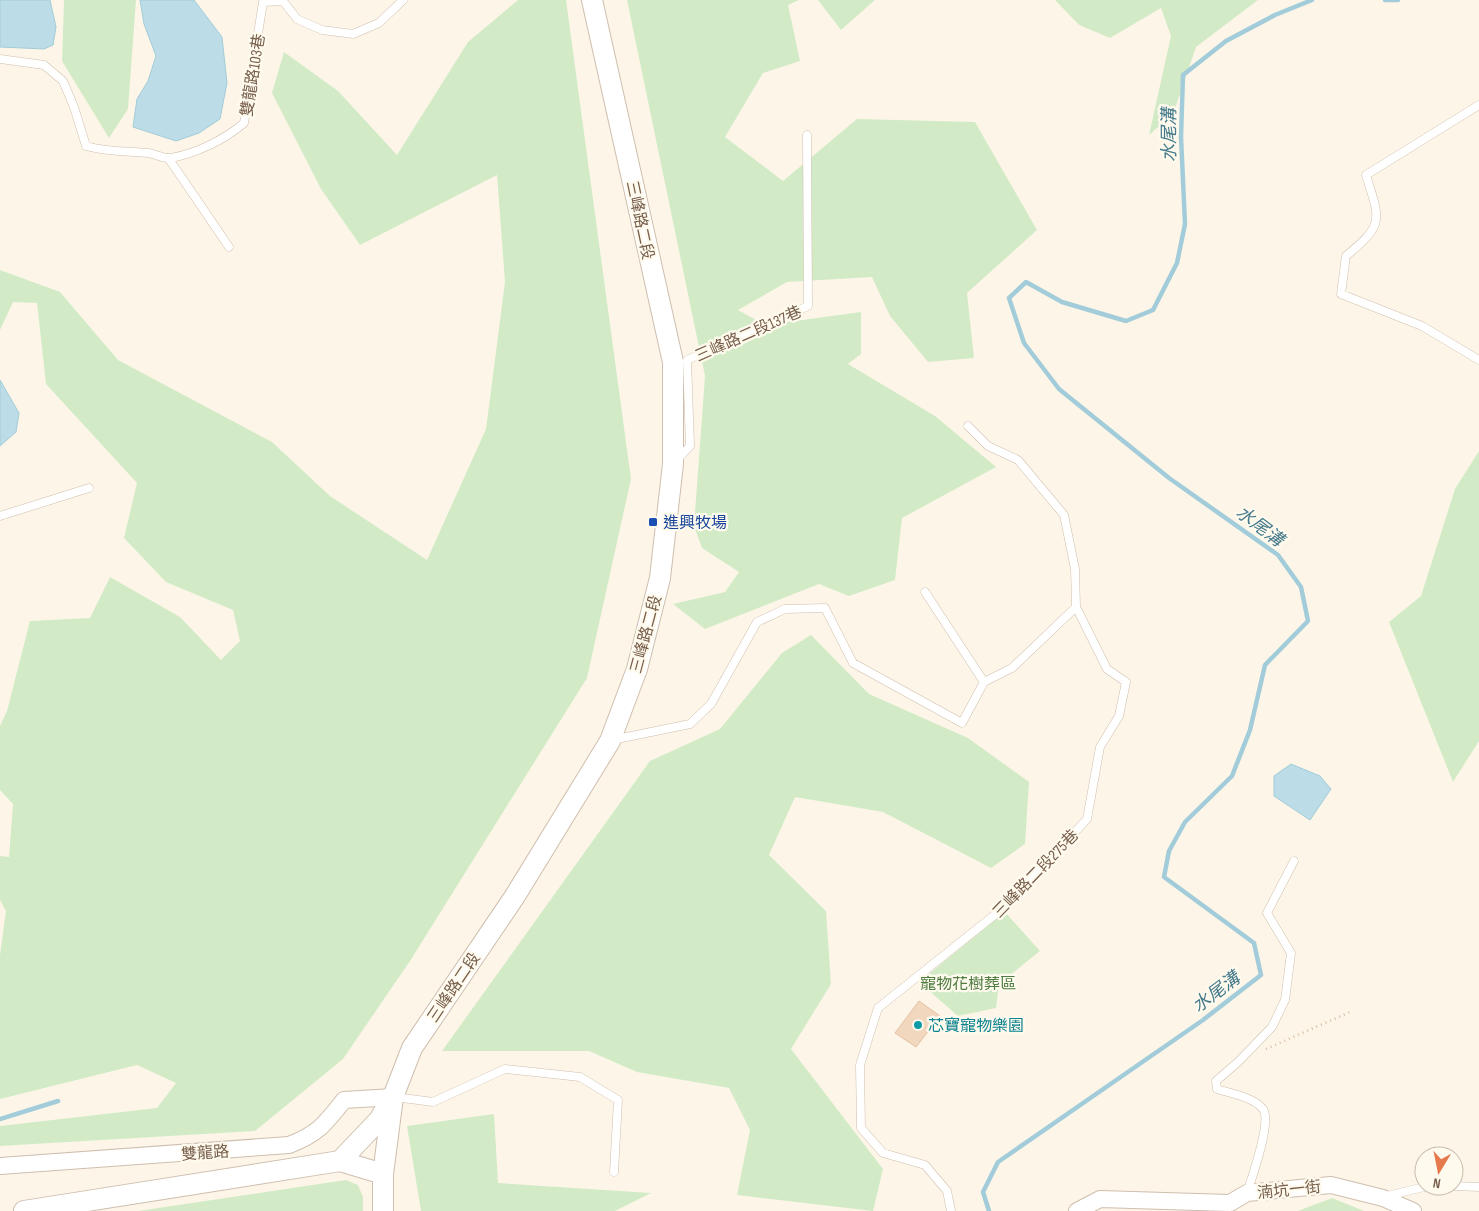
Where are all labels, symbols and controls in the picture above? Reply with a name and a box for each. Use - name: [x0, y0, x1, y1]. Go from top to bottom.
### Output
- street label: 雙龍路103巷: [238, 33, 269, 118]
- water label: 水尾溝: [1159, 105, 1180, 162]
- street label: 三峰路二段: [622, 179, 657, 261]
- street label: 三峰路二段137巷: [692, 302, 805, 366]
- water label: 水尾溝: [1232, 502, 1290, 553]
- place label: 進興牧場: [663, 514, 727, 533]
- marker: 進興牧場: [647, 516, 659, 528]
- street label: 三峰路二段: [627, 593, 666, 675]
- street label: 三峰路二段275巷: [989, 826, 1083, 922]
- street label: 三峰路二段: [424, 949, 484, 1026]
- water label: 水尾溝: [1188, 966, 1247, 1017]
- park label: 寵物花樹葬區: [920, 975, 1016, 994]
- place label: 芯寶寵物樂園: [928, 1016, 1024, 1036]
- marker: 芯寶寵物樂園: [912, 1019, 924, 1031]
- street label: 雙龍路: [180, 1142, 230, 1165]
- north arrow: [1414, 1146, 1464, 1196]
- text: N: [1432, 1174, 1442, 1192]
- street label: 湳坑一街: [1256, 1178, 1322, 1203]

